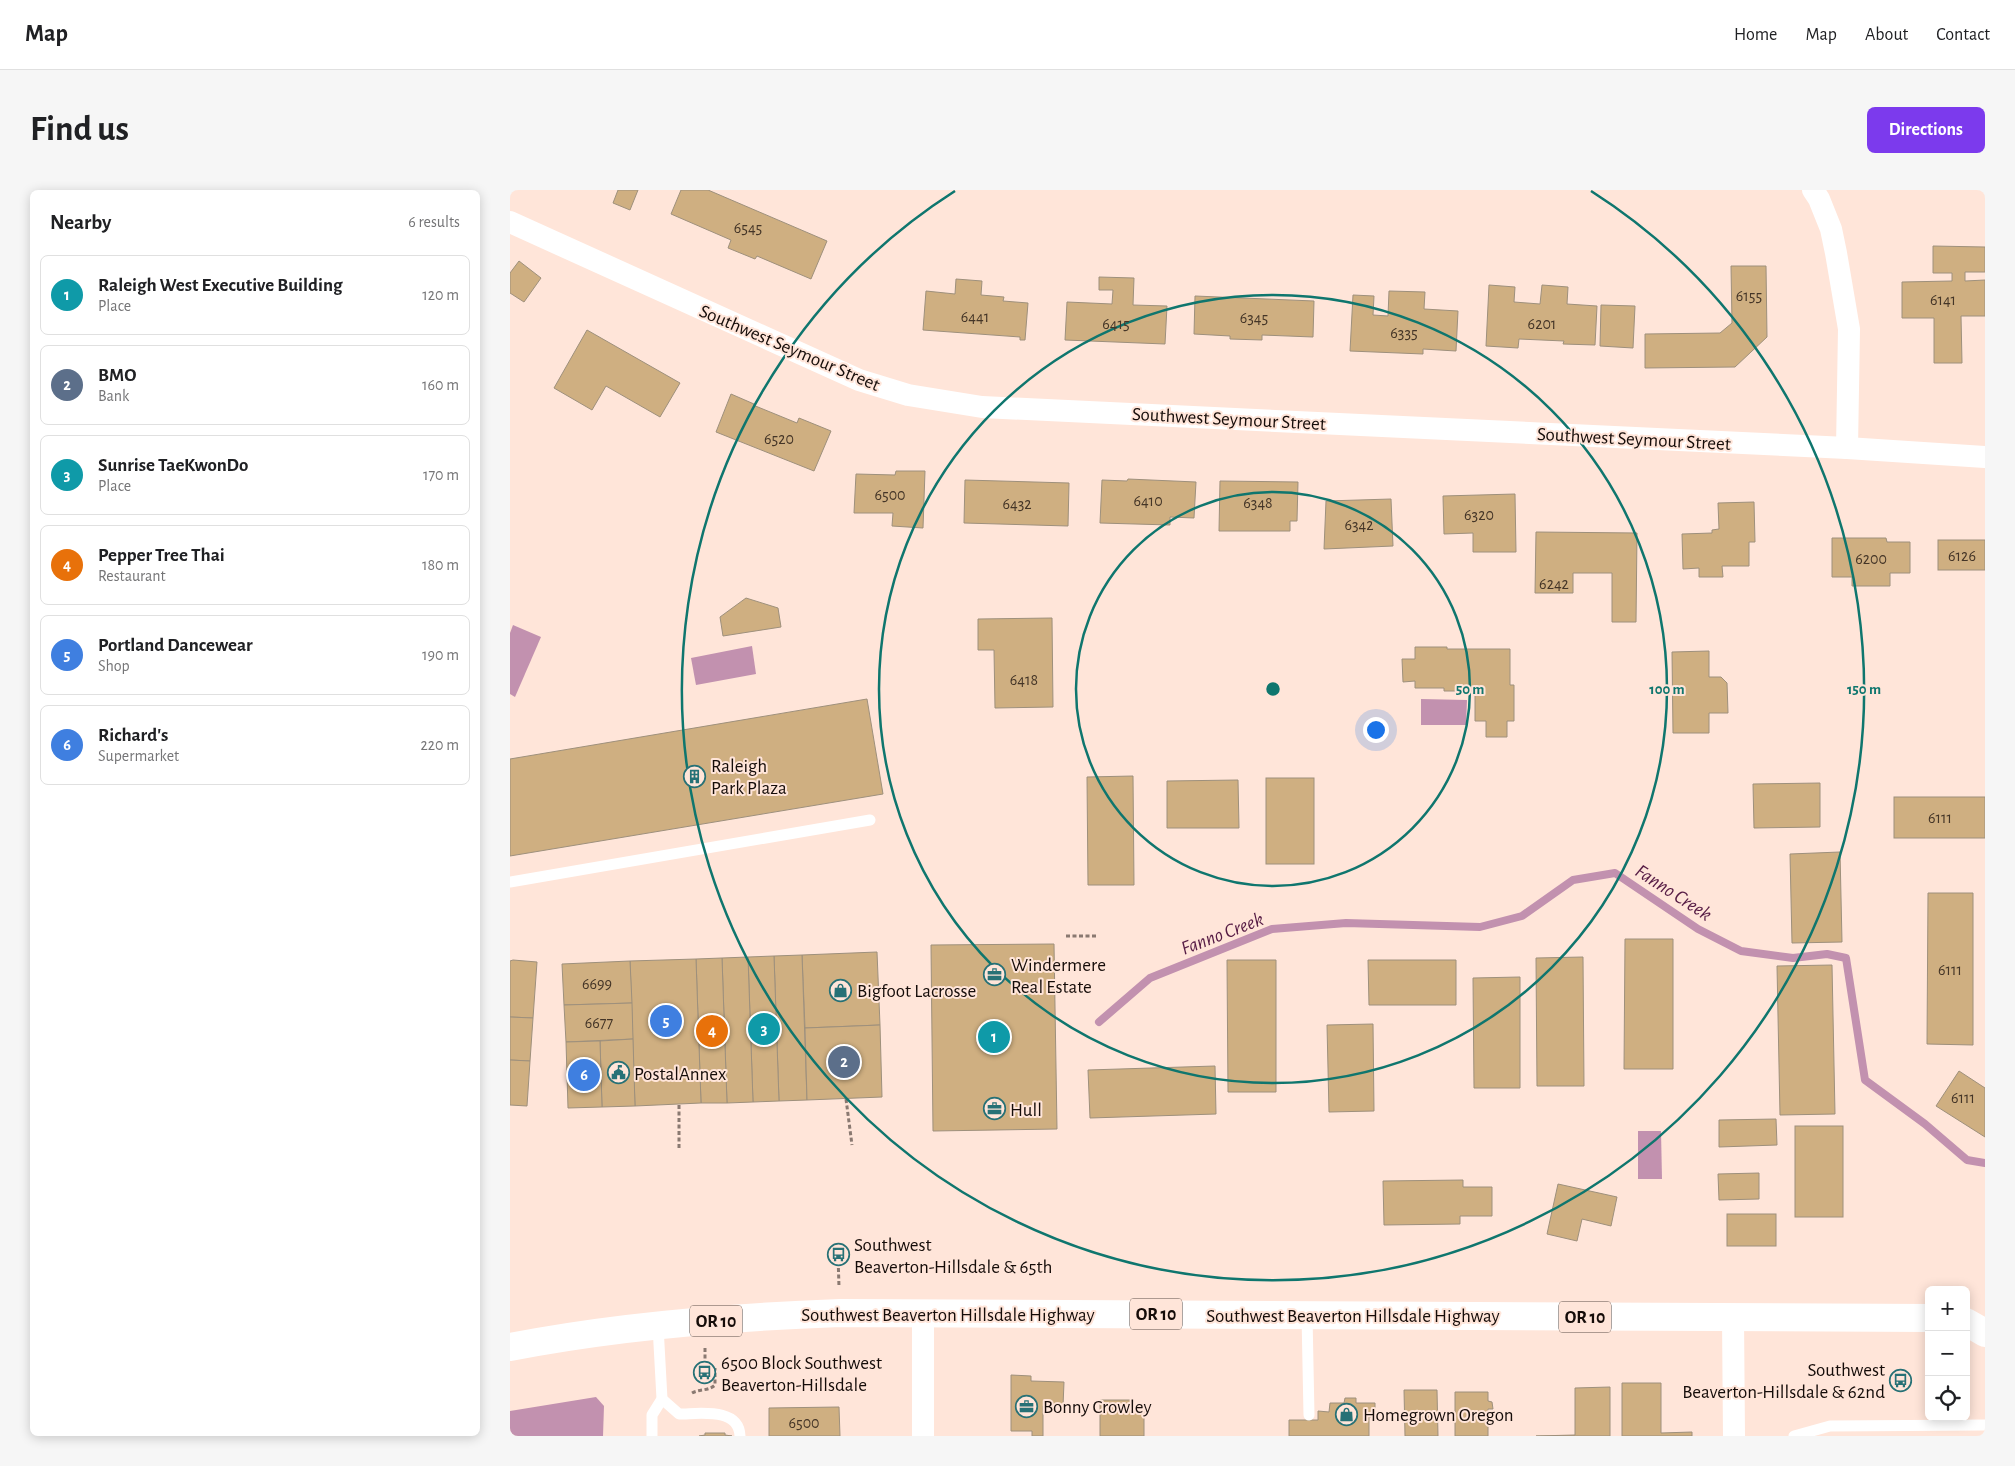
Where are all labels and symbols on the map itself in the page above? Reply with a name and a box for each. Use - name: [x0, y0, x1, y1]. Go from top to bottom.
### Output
- house number: 6545: [734, 220, 762, 236]
- house number: 6155: [1736, 288, 1762, 304]
- house number: 6141: [1930, 292, 1956, 308]
- street label: Southwest Seymour Street: [696, 302, 883, 395]
- house number: 6441: [961, 309, 989, 325]
- house number: 6345: [1240, 310, 1268, 326]
- house number: 6415: [1102, 316, 1130, 332]
- house number: 6201: [1528, 316, 1556, 332]
- house number: 6335: [1390, 325, 1418, 341]
- street label: Southwest Seymour Street: [1131, 405, 1326, 434]
- street label: Southwest Seymour Street: [1536, 425, 1731, 454]
- house number: 6520: [764, 431, 794, 447]
- house number: 6500: [874, 487, 906, 503]
- house number: 6410: [1133, 493, 1163, 509]
- house number: 6348: [1243, 495, 1273, 511]
- house number: 6432: [1002, 496, 1032, 512]
- house number: 6320: [1464, 507, 1494, 523]
- house number: 6342: [1344, 517, 1374, 533]
- house number: 6126: [1948, 548, 1976, 564]
- house number: 6200: [1855, 551, 1887, 567]
- house number: 6242: [1539, 576, 1569, 592]
- house number: 6418: [1010, 672, 1038, 688]
- centre of rings: [1264, 680, 1282, 698]
- text: 50 m: [1456, 682, 1484, 697]
- text: 100 m: [1649, 682, 1685, 697]
- text: 150 m: [1847, 682, 1881, 697]
- your location: [1363, 717, 1389, 743]
- place label: Raleigh Park Plaza: [711, 757, 787, 798]
- building icon: Raleigh Park Plaza: [683, 764, 707, 788]
- house number: 6111: [1928, 810, 1952, 826]
- water label: Fanno Creek: [1632, 861, 1715, 925]
- water label: Fanno Creek: [1178, 909, 1266, 959]
- place label: Windermere Real Estate: [1011, 956, 1106, 997]
- house number: 6111: [1938, 962, 1962, 978]
- office icon: Windermere Real Estate: [983, 963, 1007, 987]
- house number: 6699: [582, 976, 612, 992]
- shop icon: Bigfoot Lacrosse: [829, 978, 853, 1002]
- place label: Bigfoot Lacrosse: [857, 982, 976, 1001]
- pin: 5: [650, 1002, 682, 1040]
- pin: 3: [748, 1010, 780, 1048]
- pin: 4: [696, 1012, 728, 1050]
- house number: 6677: [585, 1015, 614, 1031]
- pin: 1: [978, 1018, 1010, 1056]
- pin: 2: [828, 1043, 860, 1081]
- pin: 6: [568, 1056, 600, 1094]
- public building icon: PostalAnnex: [606, 1061, 630, 1085]
- place label: PostalAnnex: [634, 1065, 726, 1084]
- house number: 6111: [1951, 1090, 1975, 1106]
- office icon: Hull: [982, 1097, 1006, 1121]
- place label: Hull: [1010, 1101, 1042, 1120]
- place label: Southwest Beaverton-Hillsdale & 65th: [854, 1236, 1052, 1277]
- bus stop icon: Southwest Beaverton-Hillsdale & 65th: [826, 1243, 850, 1267]
- road number: OR 10: [1130, 1298, 1182, 1330]
- road number: OR 10: [1559, 1302, 1611, 1332]
- road number: OR 10: [690, 1306, 742, 1336]
- street label: Southwest Beaverton Hillsdale Highway: [801, 1306, 1095, 1325]
- street label: Southwest Beaverton Hillsdale Highway: [1206, 1307, 1500, 1326]
- place label: 6500 Block Southwest Beaverton-Hillsdale: [721, 1354, 882, 1395]
- bus stop icon: 6500 Block Southwest Beaverton-Hillsdale: [693, 1361, 717, 1385]
- place label: Southwest Beaverton-Hillsdale & 62nd: [1682, 1361, 1885, 1402]
- bus stop icon: Southwest Beaverton-Hillsdale & 62nd: [1889, 1368, 1913, 1392]
- office icon: Bonny Crowley: [1015, 1394, 1039, 1418]
- place label: Bonny Crowley: [1043, 1398, 1152, 1417]
- shop icon: Homegrown Oregon: [1335, 1402, 1359, 1426]
- place label: Homegrown Oregon: [1363, 1406, 1514, 1425]
- house number: 6500: [788, 1415, 820, 1431]

